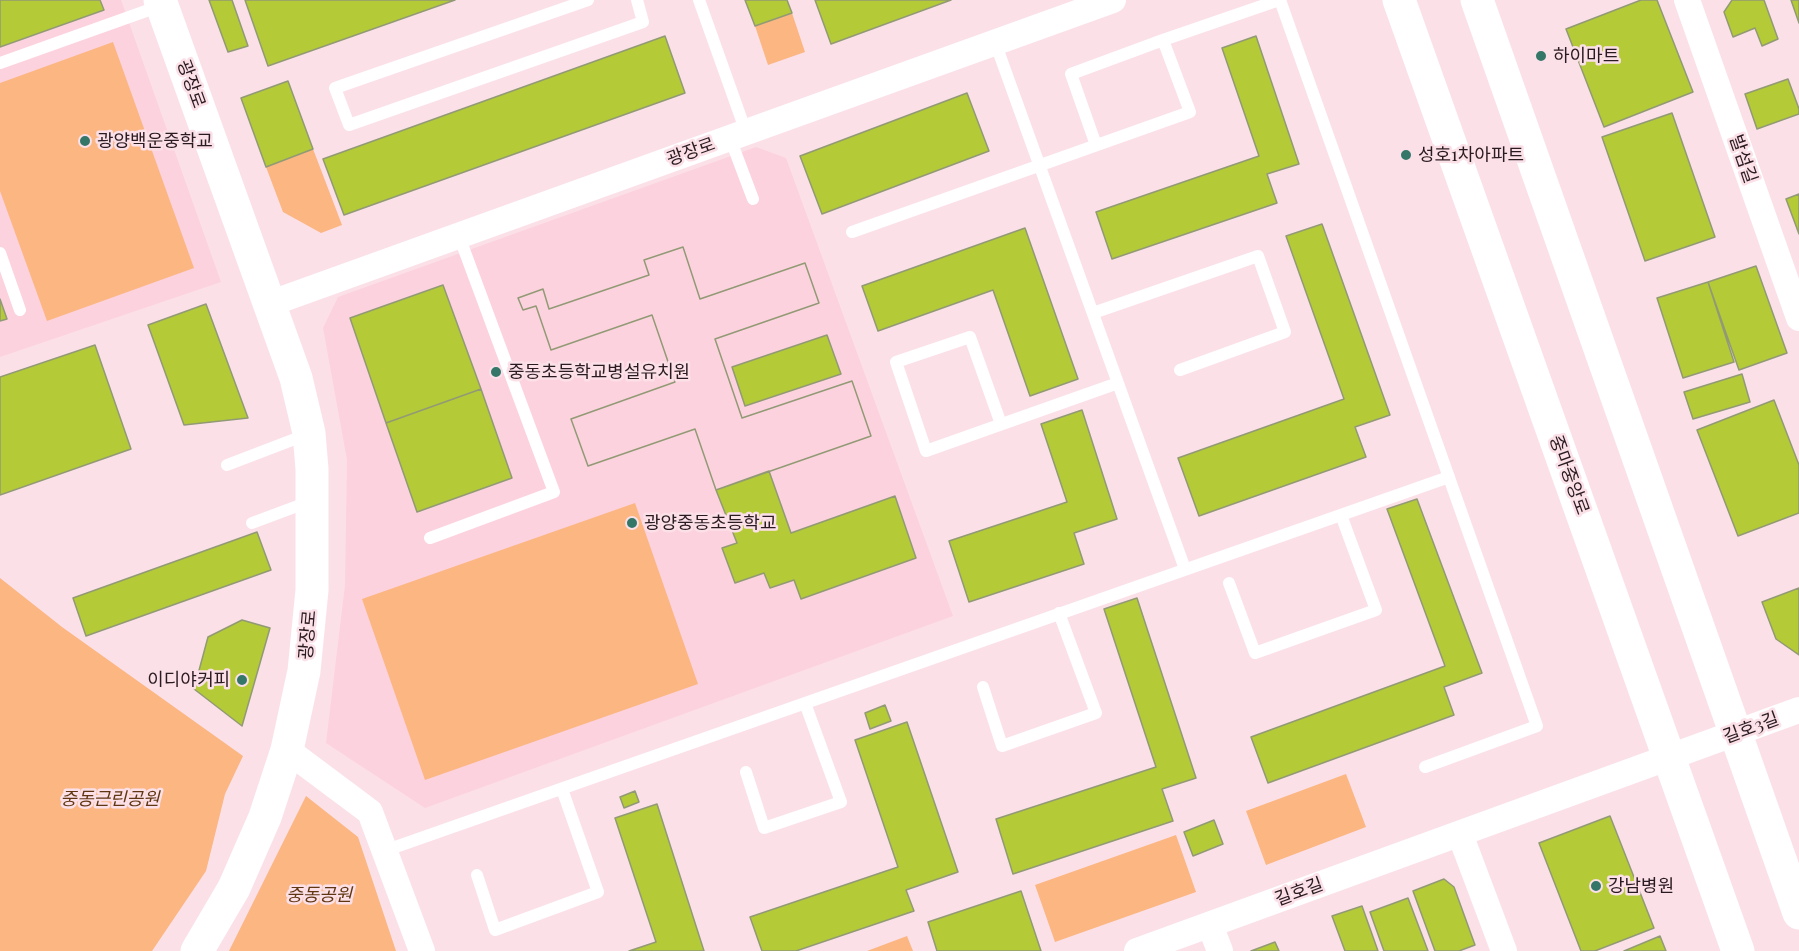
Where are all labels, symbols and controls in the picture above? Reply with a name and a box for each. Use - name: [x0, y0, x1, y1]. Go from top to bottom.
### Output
- place label: 하이마트: [1553, 45, 1619, 67]
- marker: 하이마트: [1534, 49, 1548, 63]
- street label: 광장로: [172, 57, 210, 111]
- place label: 광양백운중학교: [97, 130, 213, 152]
- street label: 발섬길: [1725, 132, 1761, 186]
- street label: 광장로: [664, 133, 718, 171]
- marker: 광양백운중학교: [78, 134, 92, 148]
- place label: 성호1차아파트: [1418, 144, 1524, 166]
- marker: 성호1차아파트: [1399, 148, 1413, 162]
- place label: 중동초등학교병설유치원: [508, 361, 690, 383]
- marker: 중동초등학교병설유치원: [489, 365, 503, 379]
- street label: 중마중앙로: [1545, 432, 1593, 518]
- place label: 광양중동초등학교: [644, 512, 776, 534]
- marker: 광양중동초등학교: [625, 516, 639, 530]
- street label: 광장로: [295, 609, 321, 661]
- place label: 이디야커피: [147, 669, 230, 691]
- marker: 이디야커피: [235, 673, 249, 687]
- street label: 길호3길: [1720, 708, 1782, 748]
- park label: 중동근린공원: [60, 788, 160, 810]
- street label: 길호길: [1272, 873, 1326, 911]
- place label: 강남병원: [1608, 875, 1674, 897]
- marker: 강남병원: [1589, 879, 1603, 893]
- park label: 중동공원: [286, 884, 352, 906]

